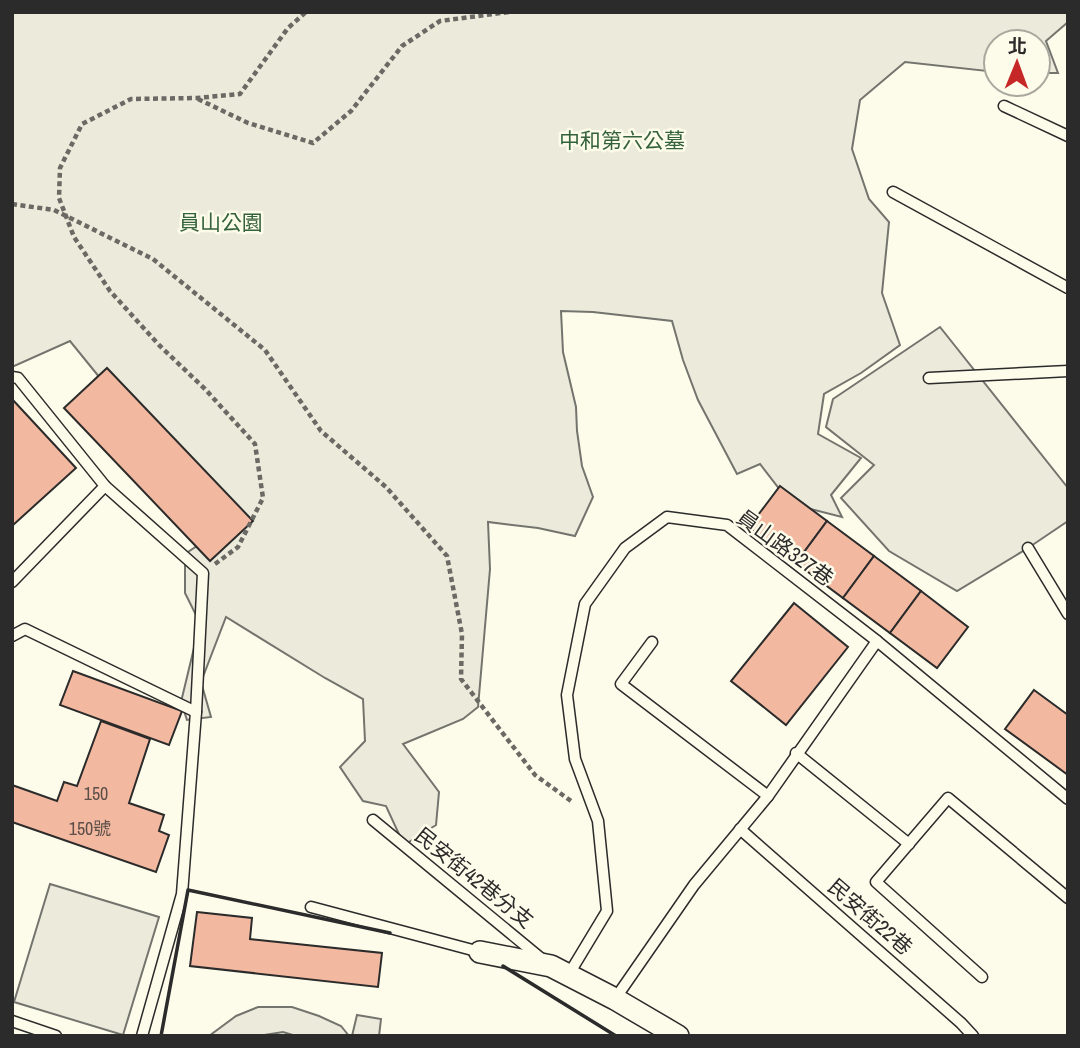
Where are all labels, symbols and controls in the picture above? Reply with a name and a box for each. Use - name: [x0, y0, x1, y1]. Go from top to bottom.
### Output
- north arrow: [982, 28, 1052, 98]
- text: 北: [1008, 33, 1027, 59]
- park label: 中和第六公墓: [559, 126, 685, 155]
- park label: 員山公園: [179, 208, 263, 237]
- street label: 員山路327巷: [731, 503, 839, 592]
- house number: 150: [84, 781, 108, 806]
- house number: 150號: [69, 816, 111, 841]
- street label: 民安街42巷分支: [409, 821, 540, 935]
- street label: 民安街22巷: [822, 872, 919, 961]

